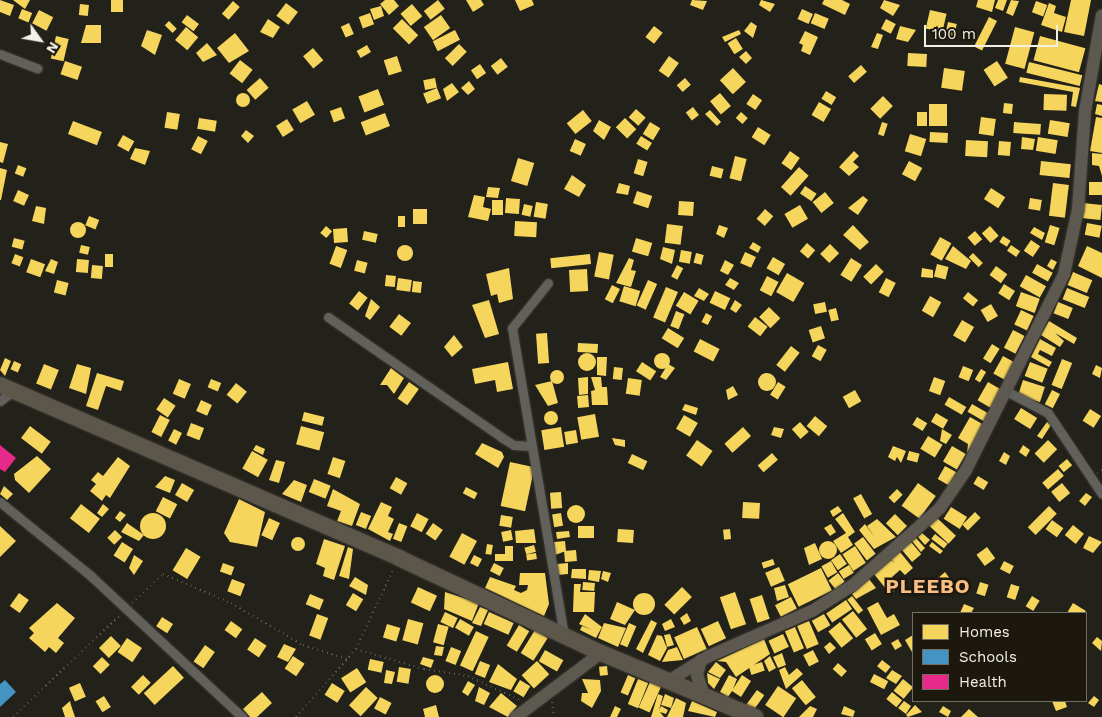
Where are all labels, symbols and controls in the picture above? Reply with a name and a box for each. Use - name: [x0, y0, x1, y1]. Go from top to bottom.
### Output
- north arrow: [15, 15, 65, 65]
- scale bar: [927, 15, 1061, 47]
- text: 100 m: [932, 25, 976, 43]
- text: N: [43, 39, 62, 57]
- district label: PLEEBO: [885, 574, 971, 598]
- legend: [912, 612, 1087, 702]
- text: Homes: [959, 623, 1010, 641]
- text: Schools: [959, 648, 1017, 666]
- text: Health: [959, 673, 1007, 691]

